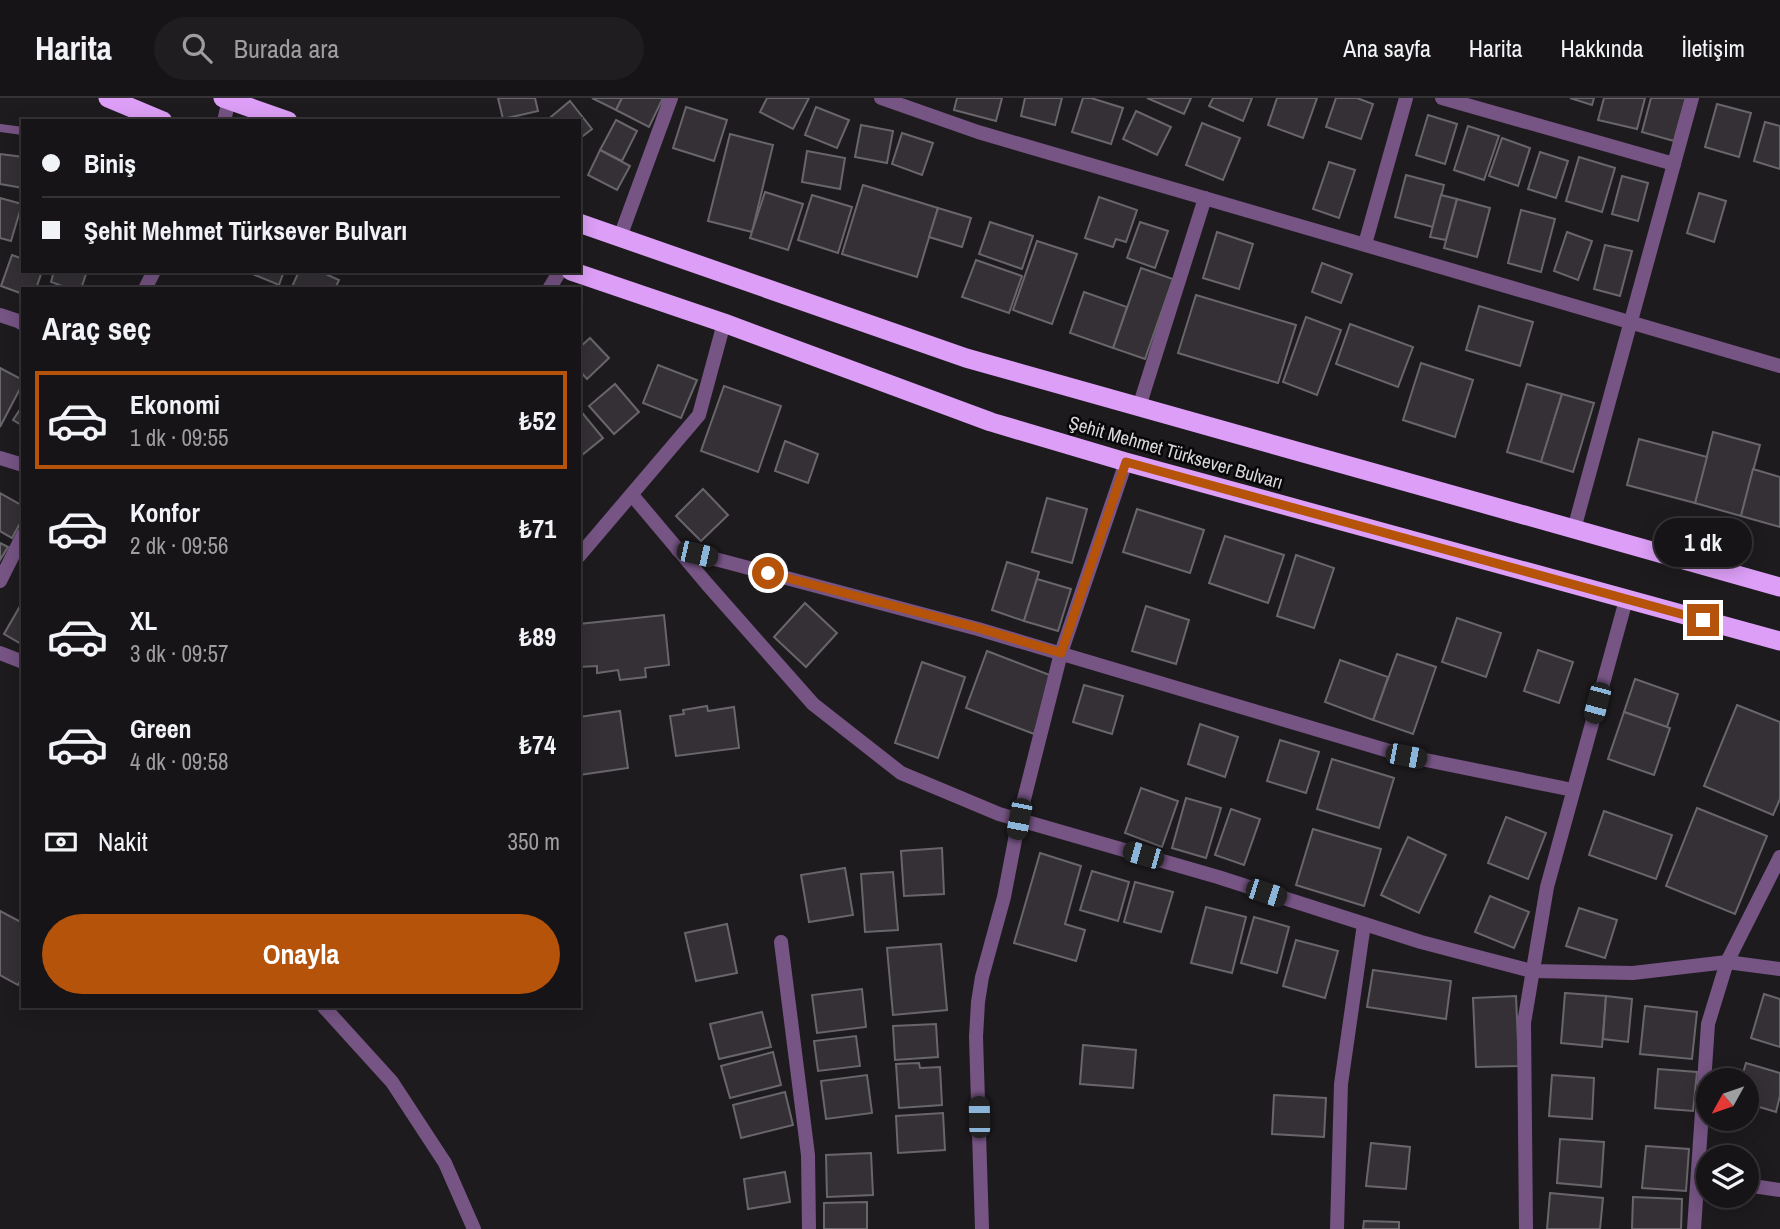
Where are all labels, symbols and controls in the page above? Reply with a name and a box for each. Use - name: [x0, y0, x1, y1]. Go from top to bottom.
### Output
- search box: [154, 17, 644, 80]
- text: Harita: [35, 26, 112, 70]
- icon: search: [178, 29, 216, 67]
- text: Burada ara: [234, 31, 339, 66]
- text: Ana sayfa: [1343, 32, 1431, 64]
- text: Harita: [1469, 32, 1522, 64]
- text: Hakkında: [1560, 32, 1644, 64]
- text: İletişim: [1682, 32, 1745, 64]
- text: Biniş: [84, 146, 136, 181]
- text: Şehit Mehmet Türksever Bulvarı: [84, 213, 407, 248]
- text: Araç seç: [42, 307, 151, 350]
- text: Ekonomi: [130, 387, 220, 422]
- icon: car: [46, 389, 109, 452]
- text: ₺52: [519, 403, 556, 438]
- street label: Şehit Mehmet Türksever Bulvarı: [1066, 409, 1286, 495]
- text: 1 dk · 09:55: [130, 422, 229, 453]
- text: Konfor: [130, 495, 200, 530]
- icon: car: [46, 497, 109, 560]
- text: ₺71: [519, 511, 556, 546]
- callout: 1 dk: [1654, 518, 1752, 568]
- text: 1 dk: [1684, 527, 1722, 558]
- text: 2 dk · 09:56: [130, 530, 229, 561]
- car: [675, 539, 720, 569]
- route start: [752, 557, 784, 589]
- text: XL: [130, 603, 157, 638]
- route end: [1687, 604, 1719, 636]
- icon: car: [46, 605, 109, 668]
- text: ₺89: [519, 619, 556, 654]
- text: 3 dk · 09:57: [130, 638, 229, 669]
- car: [1582, 680, 1613, 726]
- text: Green: [130, 711, 192, 746]
- icon: car: [46, 713, 109, 776]
- text: ₺74: [519, 727, 556, 762]
- car: [1384, 742, 1429, 770]
- text: 4 dk · 09:58: [130, 746, 229, 777]
- car: [1005, 796, 1034, 842]
- icon: cash: [42, 823, 80, 861]
- text: Nakit: [98, 824, 148, 859]
- text: 350 m: [508, 826, 560, 857]
- car: [1120, 839, 1167, 871]
- car: [1243, 877, 1290, 909]
- button: Onayla: [42, 914, 560, 994]
- north arrow: [1696, 1068, 1759, 1130]
- map controls: [1696, 1068, 1759, 1208]
- car: [969, 1096, 990, 1138]
- button: layers: [1696, 1145, 1759, 1208]

